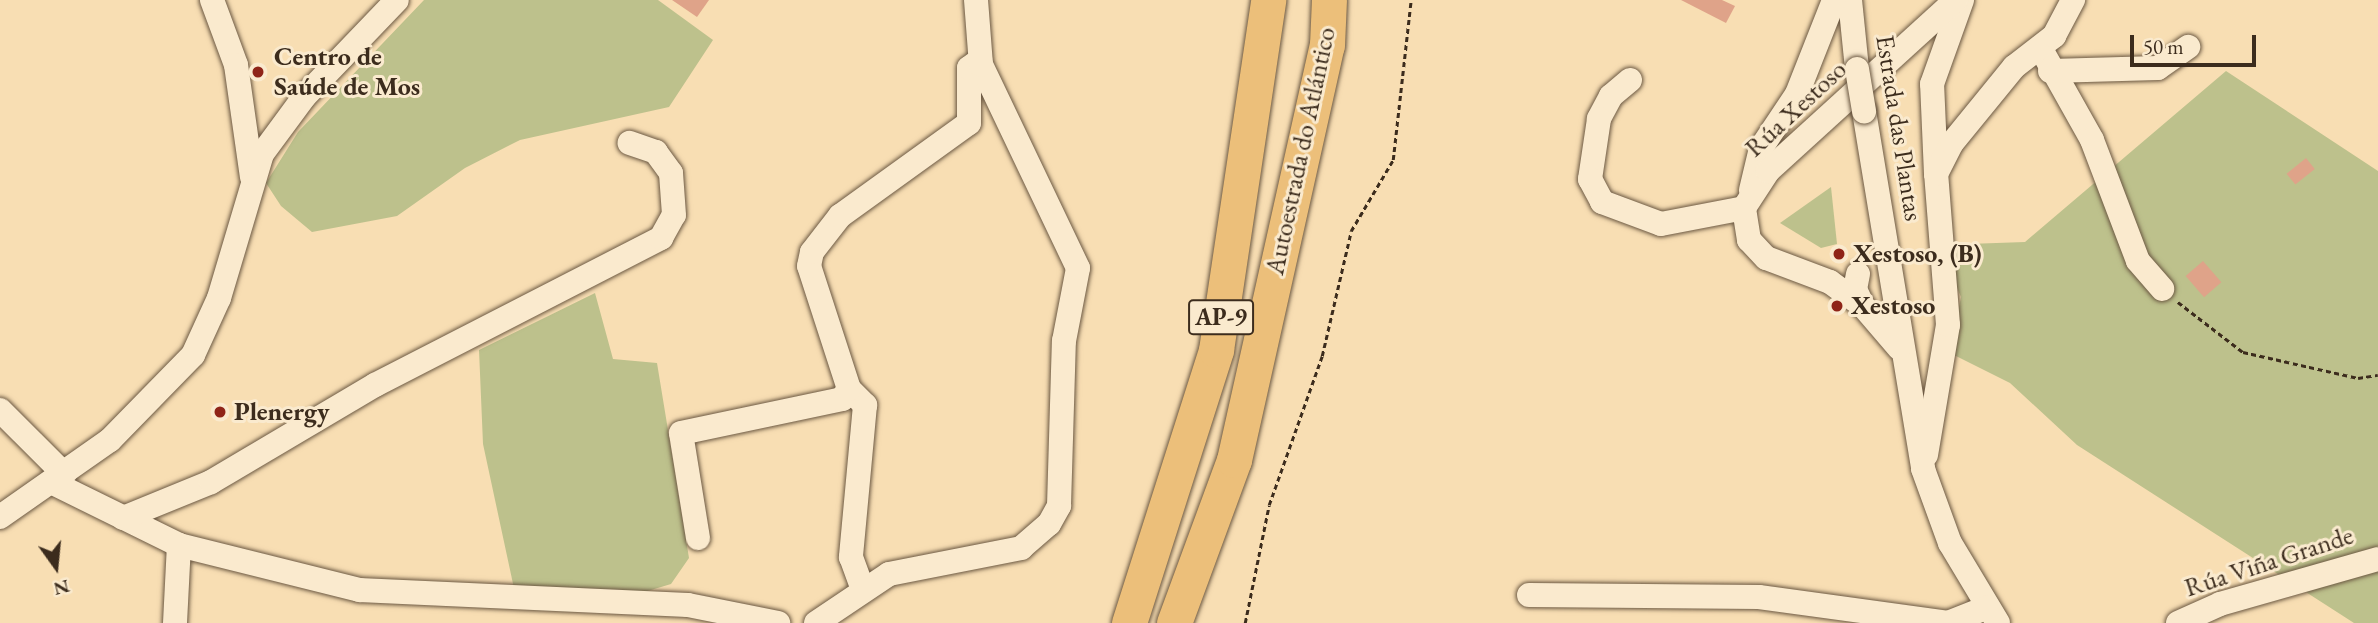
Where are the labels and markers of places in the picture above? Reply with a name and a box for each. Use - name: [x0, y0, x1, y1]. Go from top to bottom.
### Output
- place label: Centro de Saúde de Mos: [274, 41, 420, 102]
- marker: Centro de Saúde de Mos: [248, 62, 268, 82]
- place label: Xestoso, (B): [1853, 238, 1982, 270]
- marker: Xestoso, (B): [1831, 246, 1847, 262]
- place label: Xestoso: [1851, 290, 1935, 322]
- marker: Xestoso: [1829, 298, 1845, 314]
- place label: Plenergy: [234, 396, 329, 428]
- marker: Plenergy: [212, 404, 228, 420]

